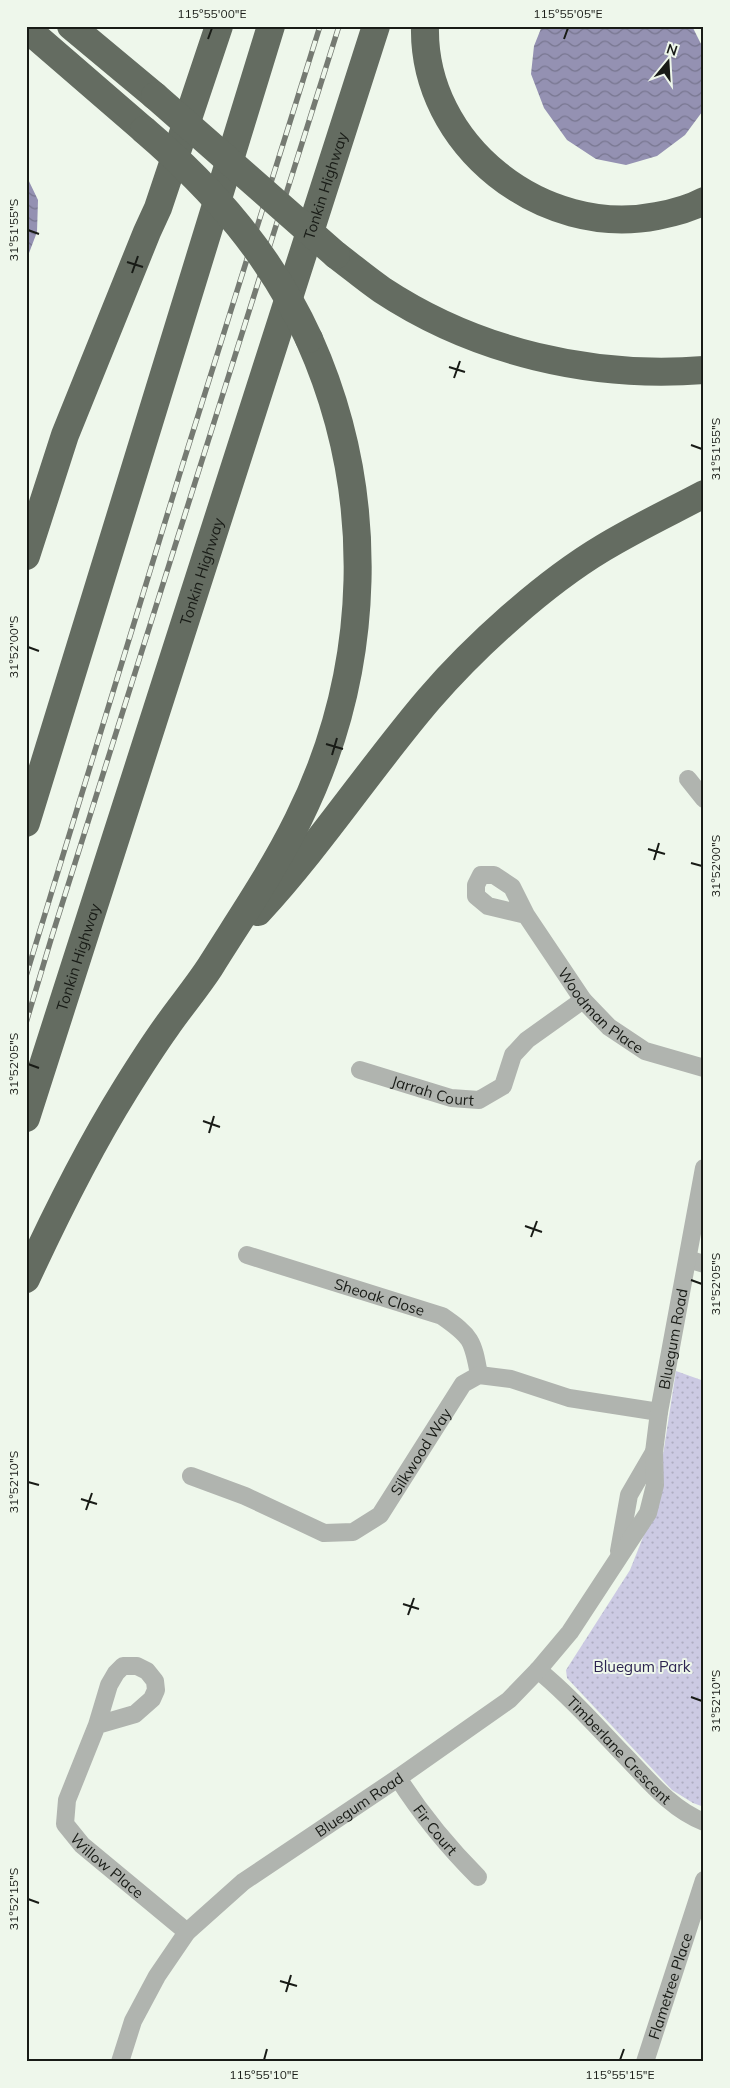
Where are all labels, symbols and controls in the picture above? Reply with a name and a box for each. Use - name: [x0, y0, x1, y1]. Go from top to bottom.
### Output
- text: 115°55'00"E: [177, 6, 247, 21]
- text: 115°55'05"E: [533, 6, 603, 21]
- north arrow: [642, 38, 692, 88]
- text: N: [664, 39, 680, 60]
- street label: Tonkin Highway: [299, 129, 351, 242]
- text: 31°51'55"S: [6, 199, 21, 261]
- text: 31°51'55"S: [708, 418, 723, 480]
- street label: Tonkin Highway: [175, 515, 227, 628]
- text: 31°52'00"S: [6, 616, 21, 678]
- text: 31°52'00"S: [708, 835, 723, 897]
- street label: Tonkin Highway: [51, 901, 104, 1013]
- street label: Woodman Place: [554, 964, 647, 1057]
- text: 31°52'05"S: [6, 1033, 21, 1095]
- street label: Jarrah Court: [389, 1071, 475, 1109]
- text: 31°52'05"S: [708, 1253, 723, 1315]
- street label: Sheoak Close: [332, 1273, 427, 1320]
- street label: Bluegum Road: [654, 1287, 691, 1391]
- street label: Silkwood Way: [386, 1404, 455, 1499]
- text: 31°52'10"S: [6, 1451, 21, 1513]
- park label: Bluegum Park: [594, 1657, 691, 1676]
- text: 31°52'10"S: [708, 1670, 723, 1732]
- street label: Timberlane Crescent: [563, 1692, 675, 1808]
- street label: Bluegum Road: [311, 1768, 407, 1841]
- street label: Fir Court: [410, 1801, 462, 1859]
- street label: Willow Place: [67, 1829, 148, 1902]
- text: 31°52'15"S: [6, 1868, 21, 1930]
- street label: Flametree Place: [644, 1930, 696, 2042]
- text: 115°55'10"E: [229, 2067, 299, 2082]
- text: 115°55'15"E: [585, 2067, 655, 2082]

